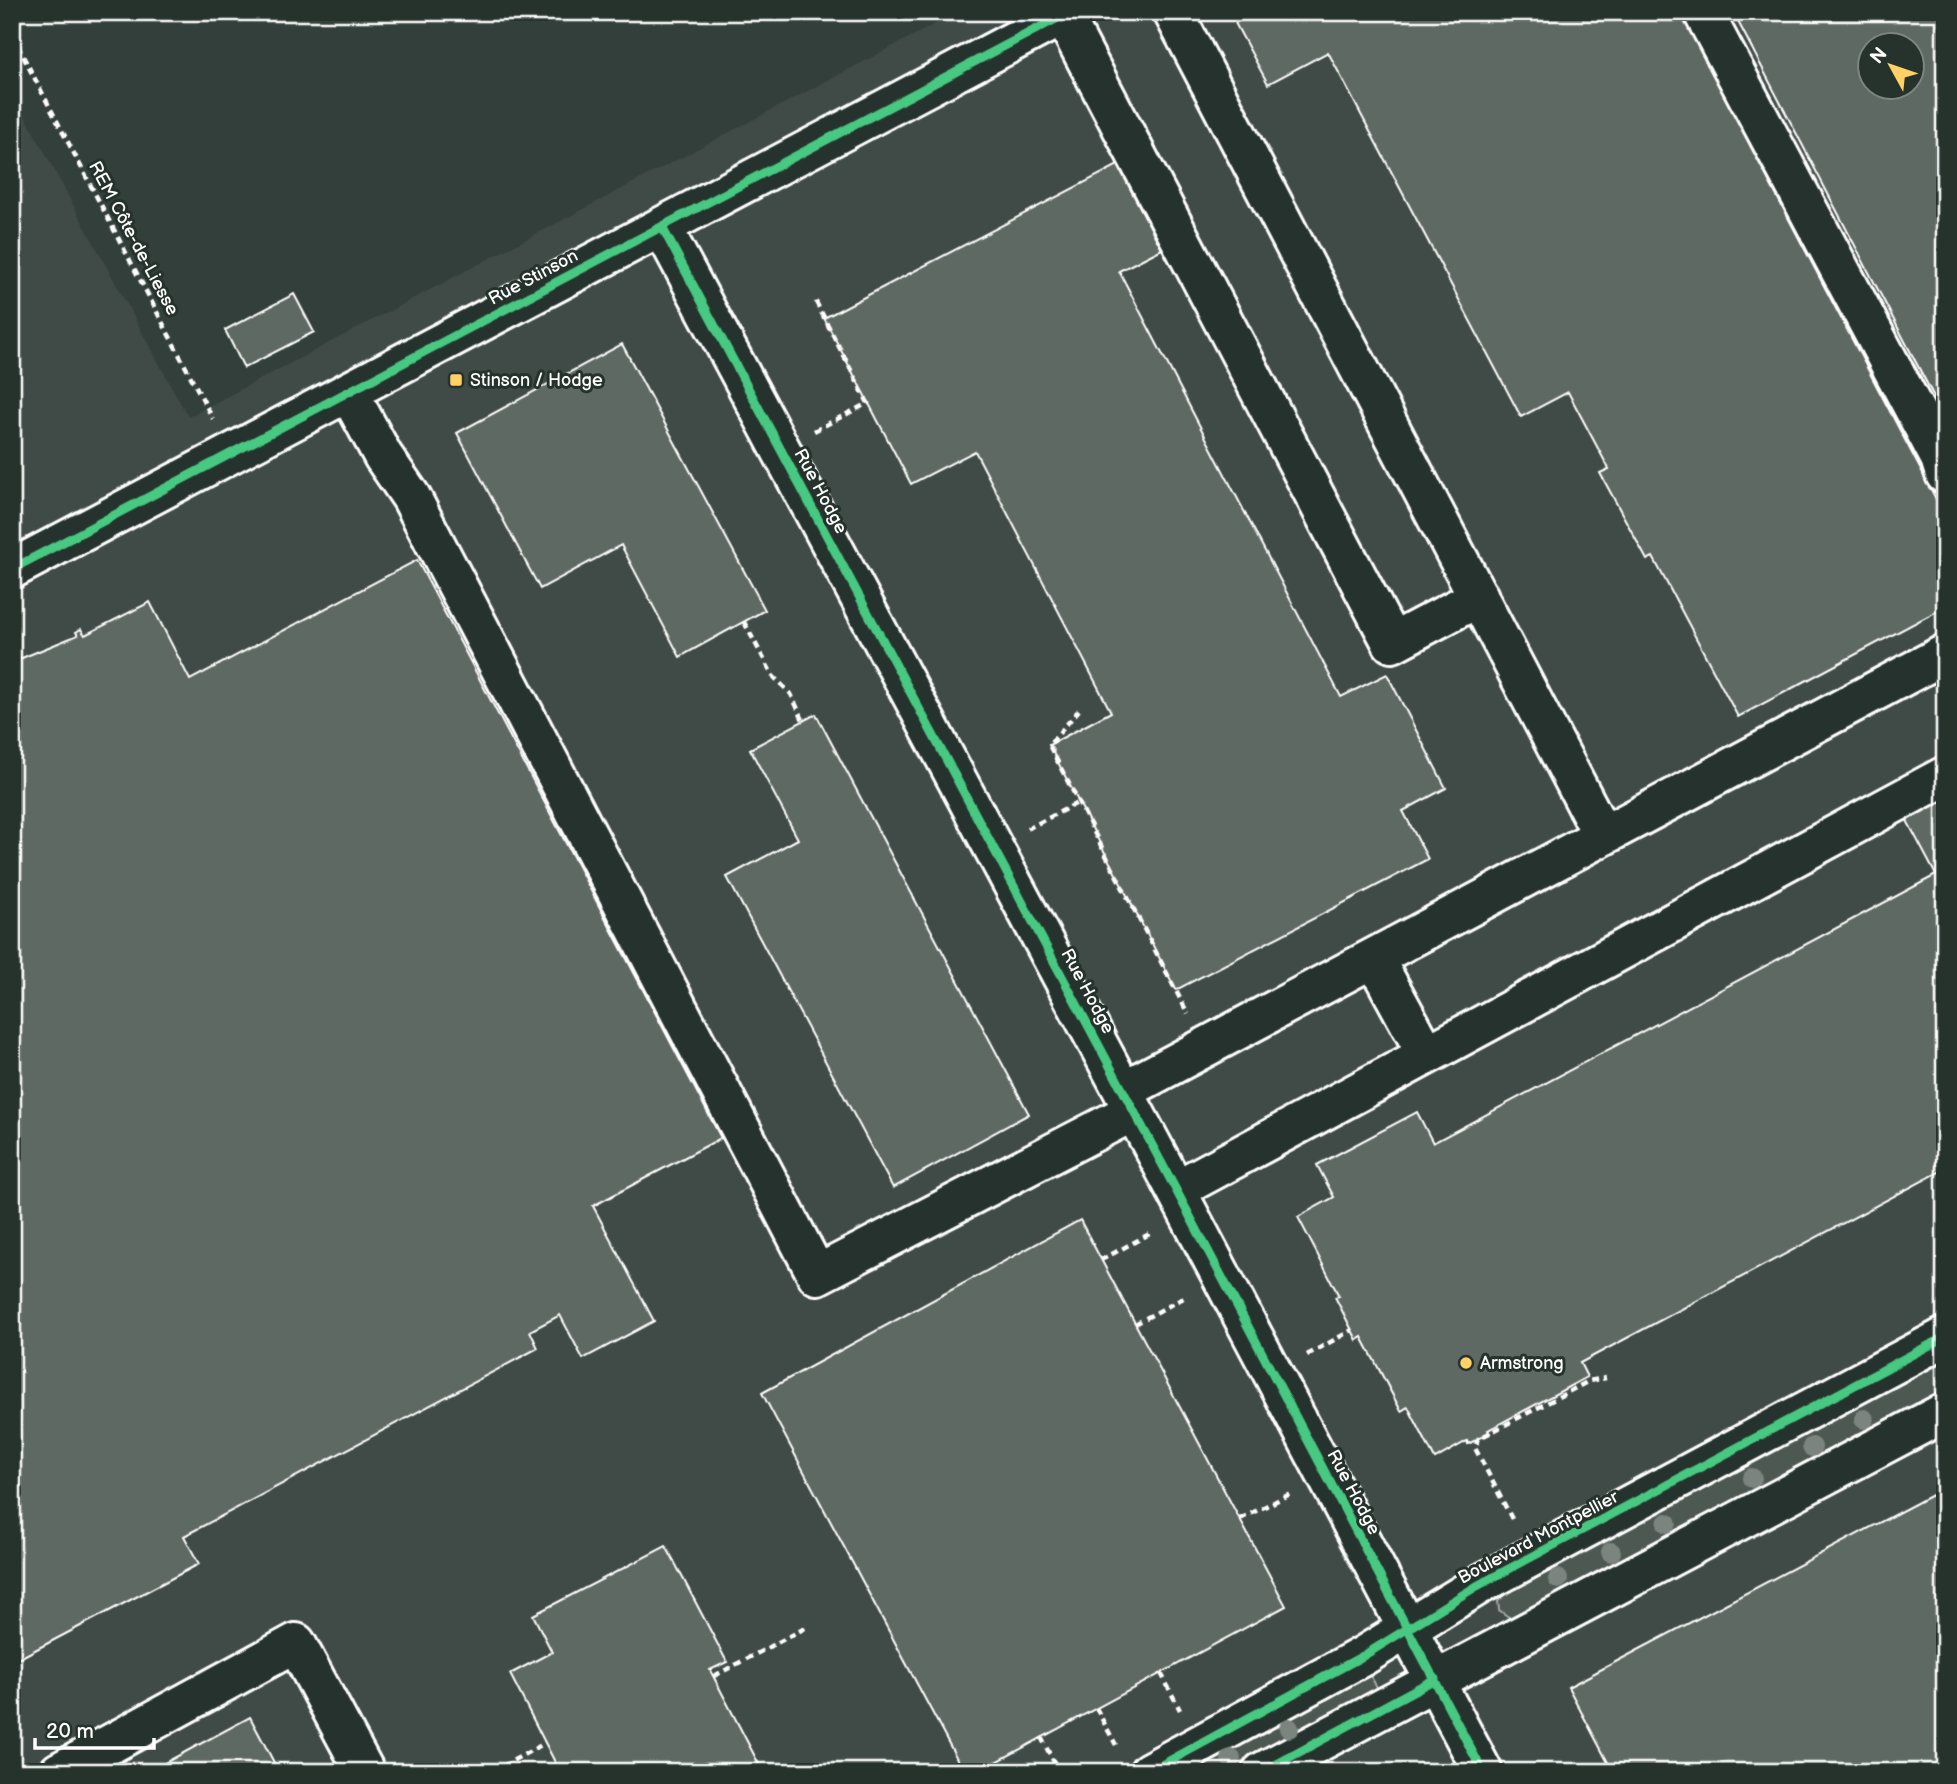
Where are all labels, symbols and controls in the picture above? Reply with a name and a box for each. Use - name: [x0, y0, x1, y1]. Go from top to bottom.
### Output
- north arrow: [1856, 32, 1926, 102]
- text: N: [1866, 43, 1893, 69]
- street label: REM Côte-de-Liesse: [84, 158, 183, 319]
- street label: Rue Stinson: [485, 245, 581, 310]
- place label: Stinson / Hodge: [470, 370, 603, 391]
- marker: Stinson / Hodge: [448, 372, 464, 388]
- street label: Rue Hodge: [789, 445, 852, 538]
- street label: Rue Hodge: [1056, 945, 1119, 1038]
- place label: Armstrong: [1480, 1353, 1564, 1374]
- marker: Armstrong: [1458, 1355, 1474, 1371]
- street label: Rue Hodge: [1322, 1446, 1385, 1539]
- street label: Boulevard Montpellier: [1454, 1486, 1623, 1589]
- scale bar: [35, 1707, 154, 1751]
- text: 20 m: [46, 1719, 94, 1744]

